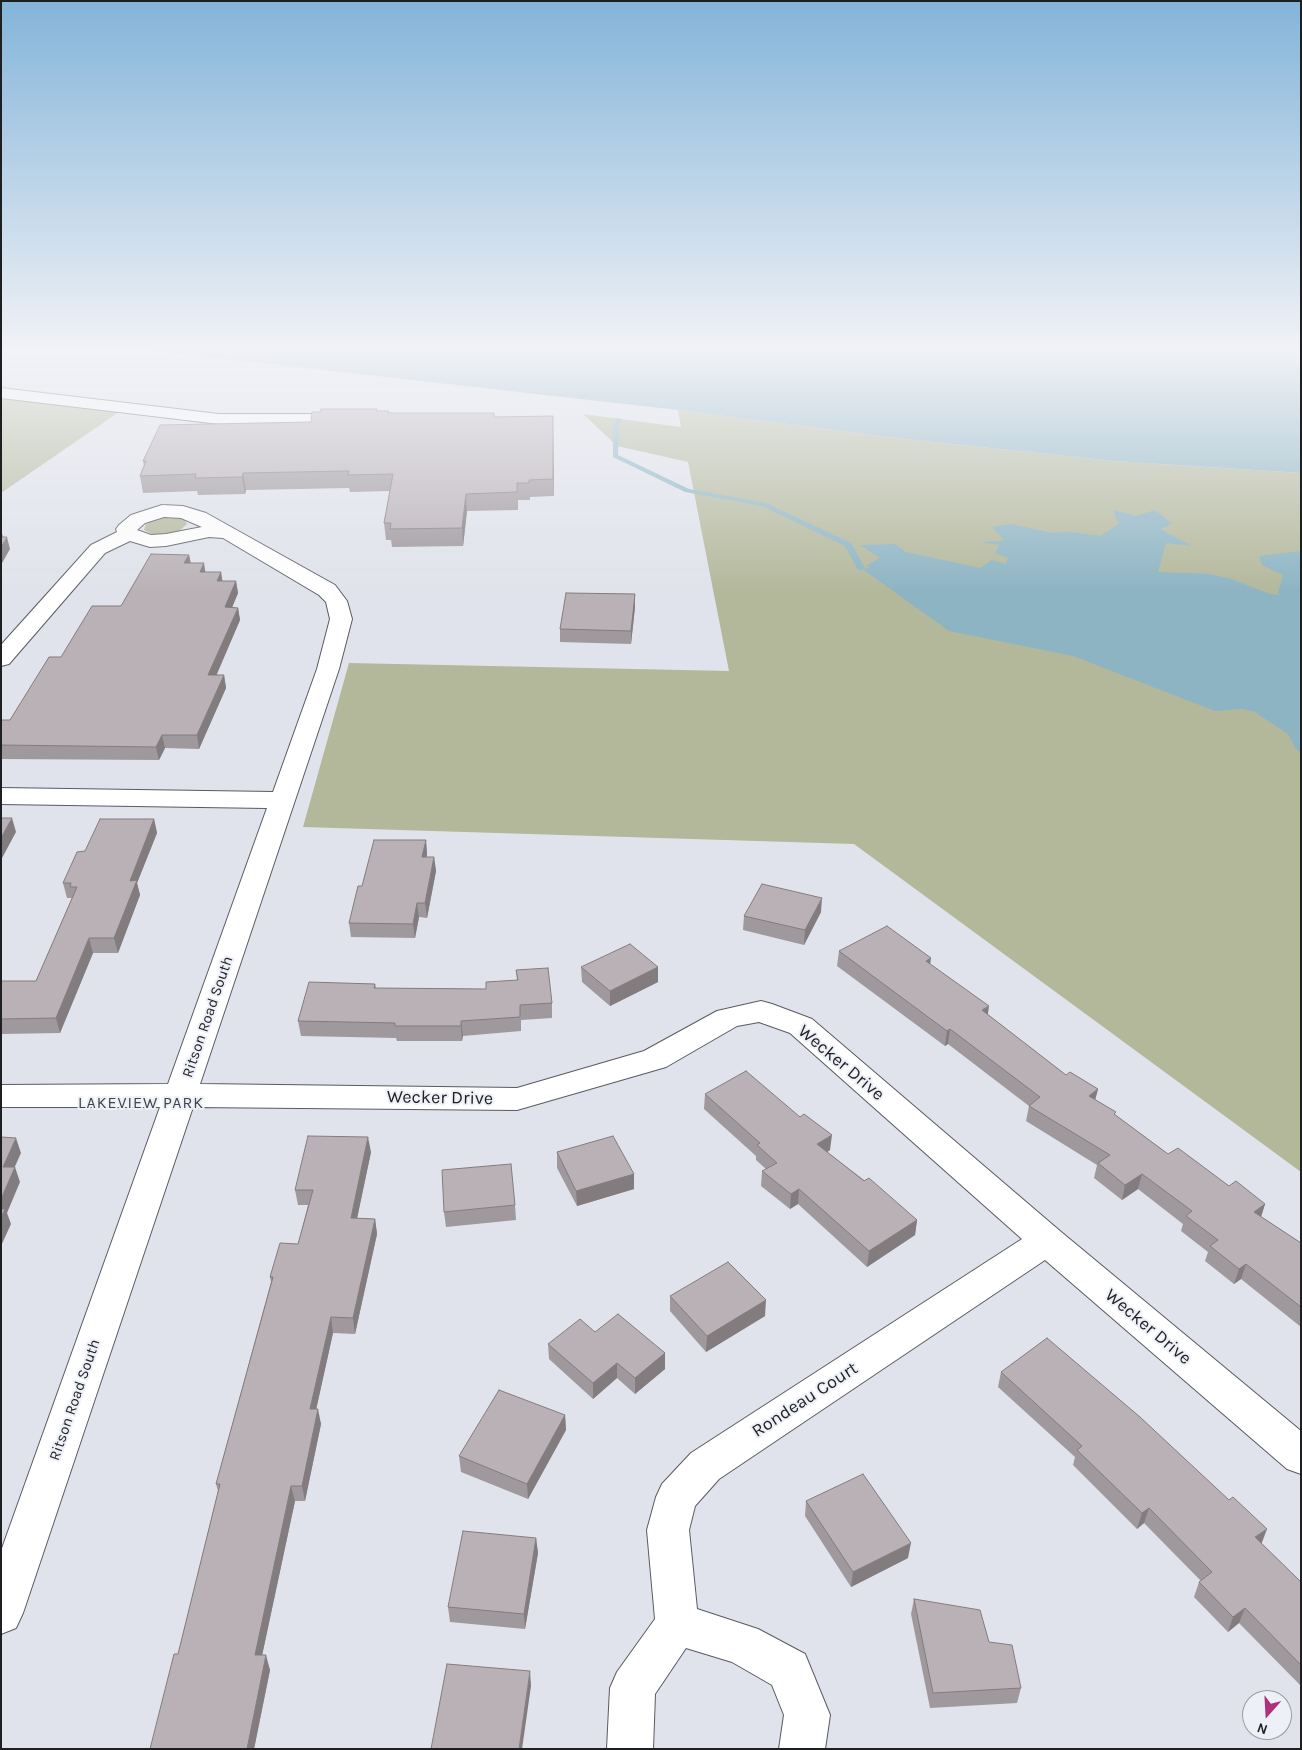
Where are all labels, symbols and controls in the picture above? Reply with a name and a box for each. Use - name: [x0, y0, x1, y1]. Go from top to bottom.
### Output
- street label: Ritson Road South: [179, 954, 237, 1080]
- street label: Wecker Drive: [793, 1021, 889, 1105]
- street label: Wecker Drive: [387, 1086, 493, 1110]
- district label: LAKEVIEW PARK: [76, 1093, 206, 1113]
- street label: Wecker Drive: [1100, 1285, 1196, 1369]
- street label: Ritson Road South: [46, 1337, 104, 1463]
- street label: Rondeau Court: [748, 1358, 862, 1442]
- north arrow: [1242, 1690, 1292, 1740]
- text: N: [1255, 1719, 1270, 1738]

